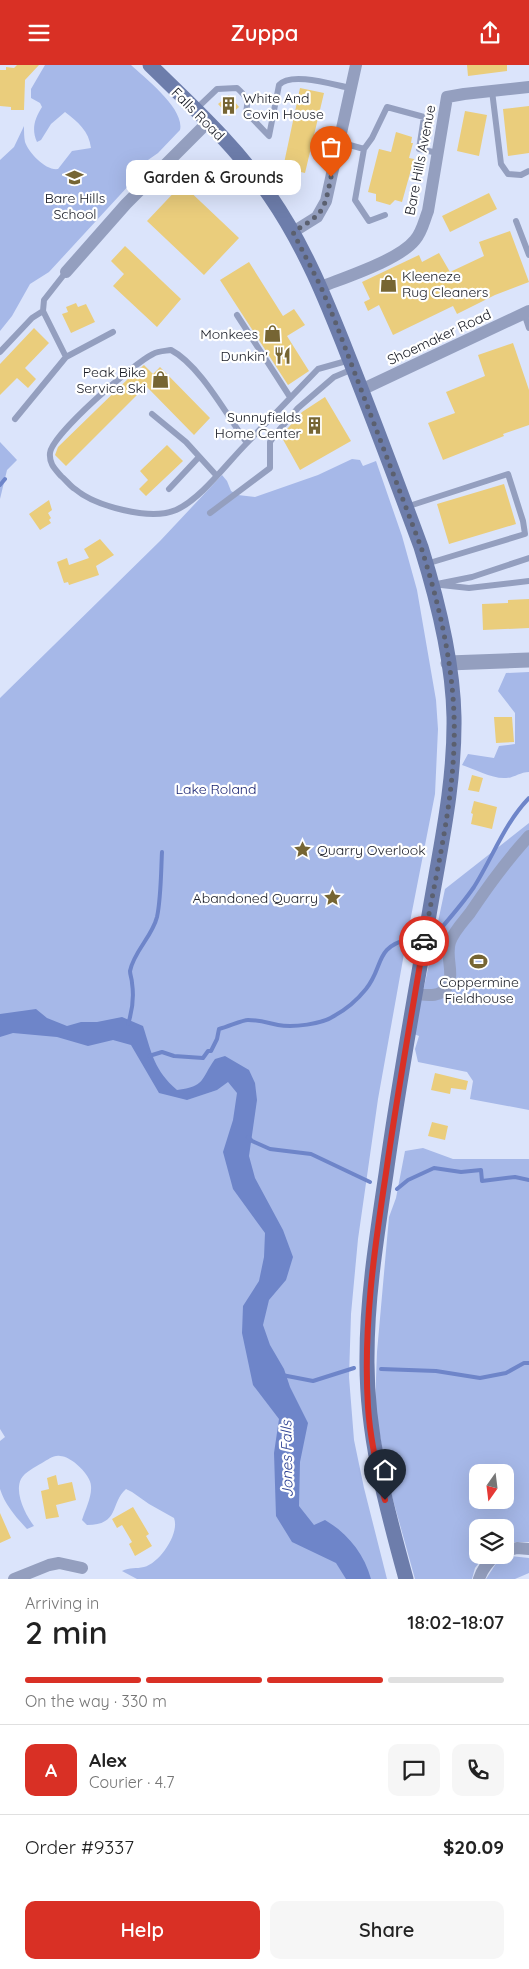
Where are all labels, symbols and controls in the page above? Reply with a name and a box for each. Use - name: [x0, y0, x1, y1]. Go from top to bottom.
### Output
- icon: menu: [25, 19, 53, 47]
- text: Zuppa: [231, 19, 298, 47]
- icon: share: [476, 19, 504, 47]
- street label: Falls Road: [168, 84, 228, 144]
- place label: White And Covin House: [243, 89, 324, 123]
- building icon: White And Covin House: [219, 96, 239, 116]
- street label: Bare Hills Avenue: [400, 103, 440, 217]
- pin: [310, 126, 352, 177]
- icon: bag: [317, 133, 345, 161]
- callout: Garden & Grounds: [126, 159, 301, 195]
- text: Garden & Grounds: [143, 167, 284, 187]
- school or university icon: Bare Hills School: [65, 168, 85, 188]
- place label: Bare Hills School: [45, 189, 105, 223]
- place label: Kleeneze Rug Cleaners: [402, 267, 488, 301]
- shop icon: Kleeneze Rug Cleaners: [378, 274, 398, 294]
- street label: Shoemaker Road: [384, 305, 494, 369]
- shop icon: Monkees: [262, 324, 282, 344]
- place label: Monkees: [200, 325, 258, 343]
- restaurant icon: Dunkin': [272, 346, 292, 366]
- place label: Dunkin': [221, 347, 268, 365]
- place label: Peak Bike Service Ski: [76, 363, 146, 397]
- shop icon: Peak Bike Service Ski: [150, 370, 170, 390]
- place label: Sunnyfields Home Center: [215, 408, 302, 442]
- building icon: Sunnyfields Home Center: [305, 415, 325, 435]
- park label: Lake Roland: [176, 780, 256, 798]
- place icon: Quarry Overlook: [293, 840, 313, 860]
- place label: Quarry Overlook: [317, 841, 426, 859]
- place icon: Abandoned Quarry: [322, 888, 342, 908]
- place label: Abandoned Quarry: [193, 889, 318, 907]
- courier: [399, 916, 449, 966]
- icon: car: [410, 927, 438, 955]
- sports icon: Coppermine Fieldhouse: [469, 952, 489, 972]
- place label: Coppermine Fieldhouse: [439, 973, 519, 1007]
- water label: Jones Falls: [276, 1419, 297, 1498]
- pin: [364, 1449, 406, 1500]
- icon: home: [371, 1456, 399, 1484]
- north arrow: [469, 1464, 514, 1509]
- map controls: [469, 1464, 514, 1564]
- button: layers: [469, 1519, 514, 1564]
- text: Arriving in: [25, 1593, 99, 1613]
- text: 18:02–18:07: [407, 1610, 504, 1634]
- text: 2 min: [25, 1612, 108, 1652]
- text: On the way · 330 m: [25, 1691, 167, 1711]
- button: chat: [388, 1744, 440, 1796]
- button: phone: [452, 1744, 504, 1796]
- text: Alex: [89, 1748, 127, 1772]
- text: A: [45, 1758, 57, 1782]
- text: Courier · 4.7: [89, 1772, 174, 1792]
- text: Order #9337: [25, 1835, 134, 1859]
- text: $20.09: [443, 1835, 504, 1859]
- button: Help: [25, 1901, 260, 1959]
- button: Share: [270, 1901, 504, 1959]

